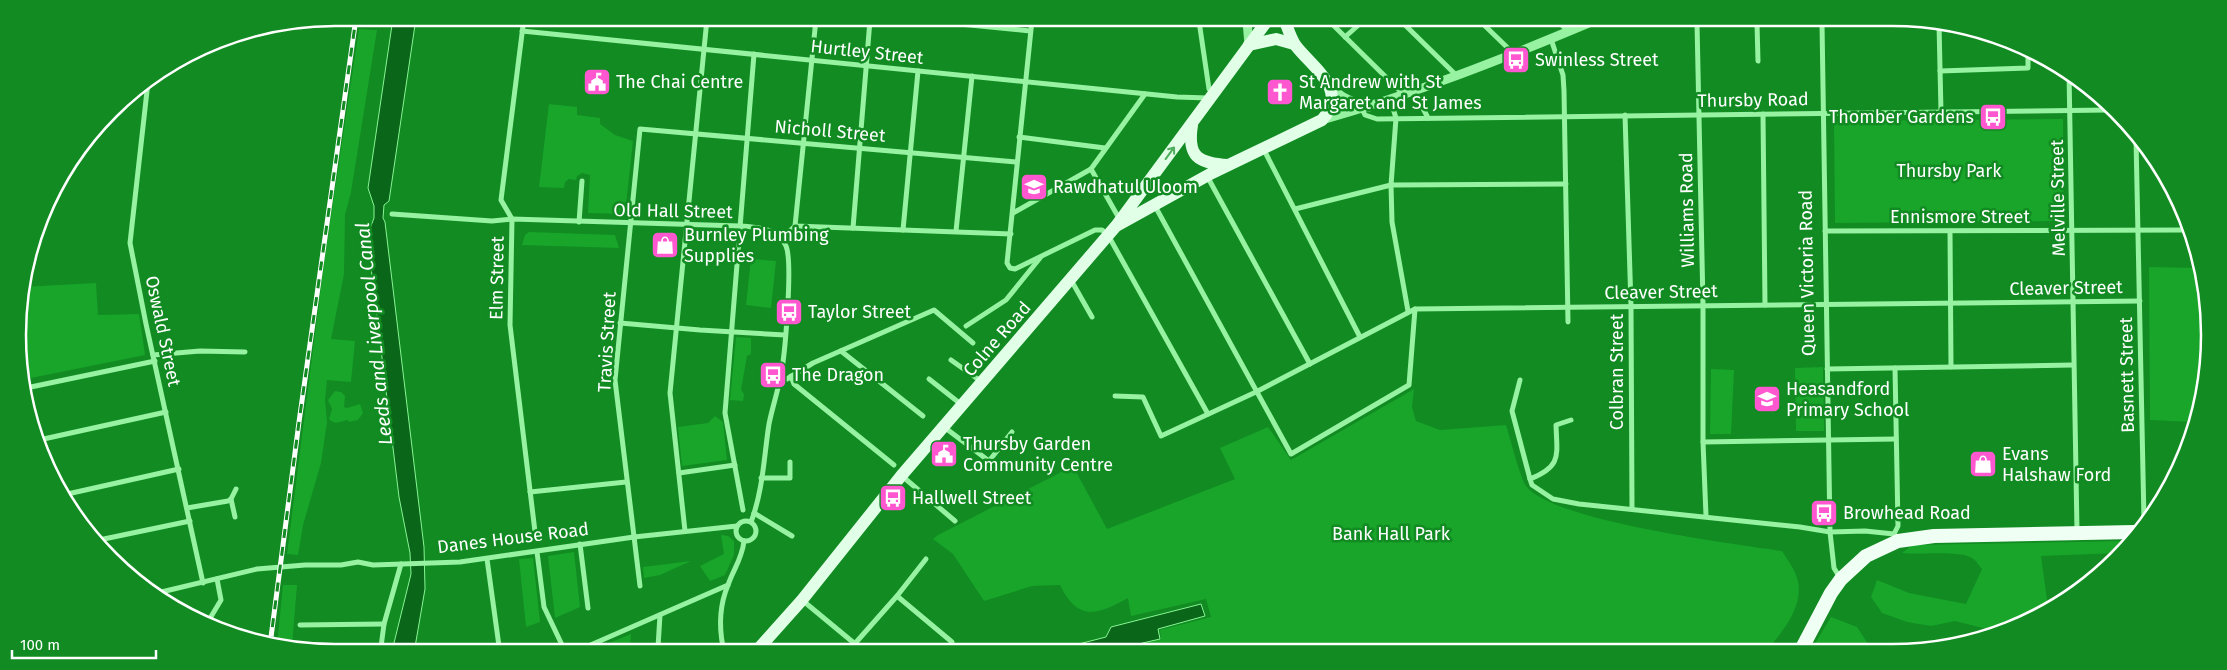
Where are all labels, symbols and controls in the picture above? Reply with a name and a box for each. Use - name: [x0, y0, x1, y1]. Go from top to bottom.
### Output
- street label: Hurtley Street: [809, 35, 925, 69]
- bus stop icon: Swinless Street: [1501, 45, 1531, 75]
- place label: Swinless Street: [1535, 49, 1659, 71]
- public building icon: The Chai Centre: [582, 67, 612, 97]
- place label: The Chai Centre: [616, 71, 743, 93]
- place label: St Andrew with St Margaret and St James: [1299, 71, 1482, 114]
- church icon: St Andrew with St Margaret and St James: [1265, 77, 1295, 107]
- street label: Thursby Road: [1697, 88, 1809, 112]
- bus stop icon: Thomber Gardens: [1978, 102, 2008, 132]
- place label: Thomber Gardens: [1829, 106, 1974, 128]
- street label: Nicholl Street: [774, 115, 887, 147]
- street label: Melville Street: [2046, 139, 2070, 257]
- one-way arrow: [1164, 147, 1175, 160]
- street label: Williams Road: [1675, 152, 1699, 268]
- park label: Thursby Park: [1896, 160, 2002, 182]
- school or university icon: Rawdhatul Uloom: [1019, 172, 1049, 202]
- place label: Rawdhatul Uloom: [1053, 176, 1198, 198]
- street label: Queen Victoria Road: [1795, 190, 1819, 356]
- street label: Old Hall Street: [613, 199, 733, 223]
- street label: Ennismore Street: [1890, 206, 2030, 228]
- water label: Leeds and Liverpool Canal: [351, 222, 397, 446]
- place label: Burnley Plumbing Supplies: [684, 224, 829, 267]
- shop icon: Burnley Plumbing Supplies: [650, 230, 680, 260]
- street label: Elm Street: [485, 235, 509, 320]
- street label: Oswald Street: [141, 274, 186, 389]
- street label: Cleaver Street: [2009, 276, 2123, 300]
- street label: Cleaver Street: [1604, 280, 1718, 304]
- street label: Travis Street: [593, 291, 621, 393]
- bus stop icon: Taylor Street: [774, 297, 804, 327]
- street label: Colne Road: [958, 297, 1036, 381]
- place label: Taylor Street: [808, 301, 912, 323]
- street label: Colbran Street: [1606, 313, 1628, 430]
- street label: Basnett Street: [2115, 316, 2139, 433]
- bus stop icon: The Dragon: [758, 360, 788, 390]
- place label: The Dragon: [792, 364, 884, 386]
- place label: Heasandford Primary School: [1786, 378, 1909, 421]
- school or university icon: Heasandford Primary School: [1752, 384, 1782, 414]
- place label: Thursby Garden Community Centre: [963, 433, 1113, 476]
- public building icon: Thursby Garden Community Centre: [929, 439, 959, 469]
- place label: Evans Halshaw Ford: [2002, 443, 2111, 486]
- shop icon: Evans Halshaw Ford: [1968, 449, 1998, 479]
- bus stop icon: Hallwell Street: [878, 483, 908, 513]
- place label: Hallwell Street: [912, 487, 1032, 509]
- bus stop icon: Browhead Road: [1809, 498, 1839, 528]
- place label: Browhead Road: [1843, 502, 1971, 524]
- street label: Danes House Road: [436, 518, 590, 558]
- park label: Bank Hall Park: [1332, 523, 1451, 545]
- scale bar: [12, 628, 156, 660]
- text: 100 m: [20, 636, 60, 654]

